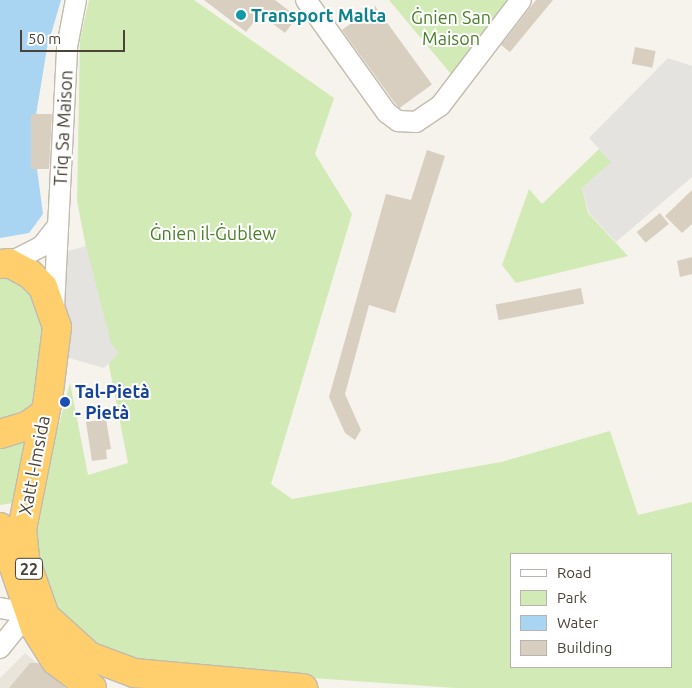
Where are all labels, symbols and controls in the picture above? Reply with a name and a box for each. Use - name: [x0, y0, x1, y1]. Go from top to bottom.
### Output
- place label: Transport Malta: [251, 4, 386, 26]
- park label: Ġnien San Maison: [411, 7, 491, 50]
- marker: Transport Malta: [235, 9, 247, 21]
- scale bar: [22, 20, 128, 52]
- text: 50 m: [28, 30, 61, 47]
- street label: Triq Sa Maison: [49, 70, 77, 186]
- park label: Ġnien il-Ġublew: [150, 222, 276, 244]
- place label: Tal-Pietà - Pietà: [75, 381, 150, 424]
- marker: Tal-Pietà - Pietà: [59, 396, 71, 408]
- street label: Xatt l-Imsida: [14, 414, 54, 516]
- legend: [510, 553, 672, 668]
- road number: 22: [14, 556, 44, 582]
- text: Road: [557, 564, 592, 581]
- text: Park: [557, 589, 587, 606]
- text: Water: [557, 614, 598, 631]
- text: Building: [557, 639, 612, 656]

